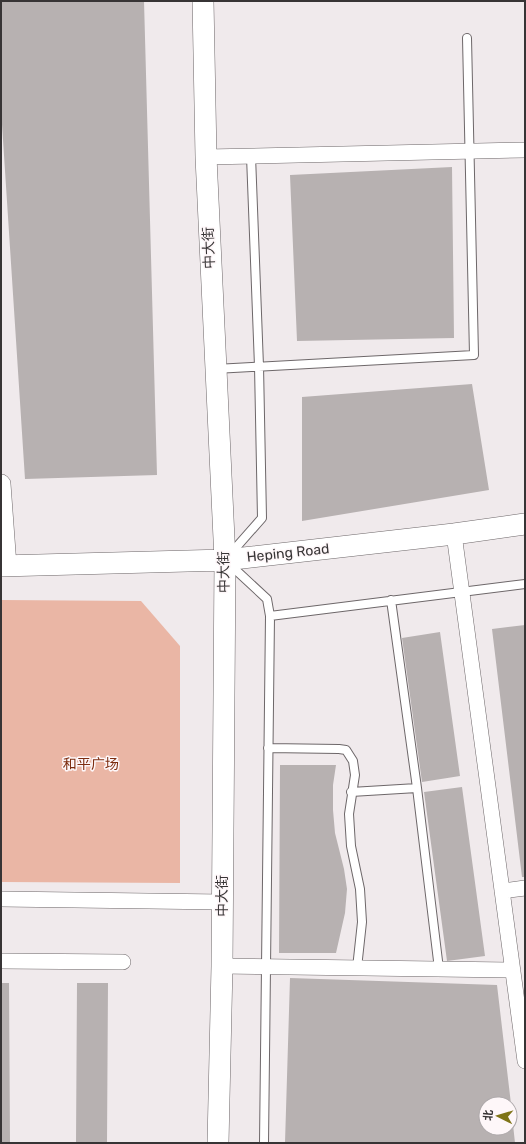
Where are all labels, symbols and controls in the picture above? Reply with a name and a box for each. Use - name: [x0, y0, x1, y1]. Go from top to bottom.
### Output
- street label: 中大街: [200, 227, 218, 269]
- street label: Heping Road: [246, 540, 330, 566]
- street label: 中大街: [215, 551, 233, 593]
- park label: 和平广场: [63, 756, 119, 773]
- street label: 中大街: [214, 875, 231, 917]
- north arrow: [478, 1096, 518, 1136]
- text: 北: [482, 1109, 495, 1121]

